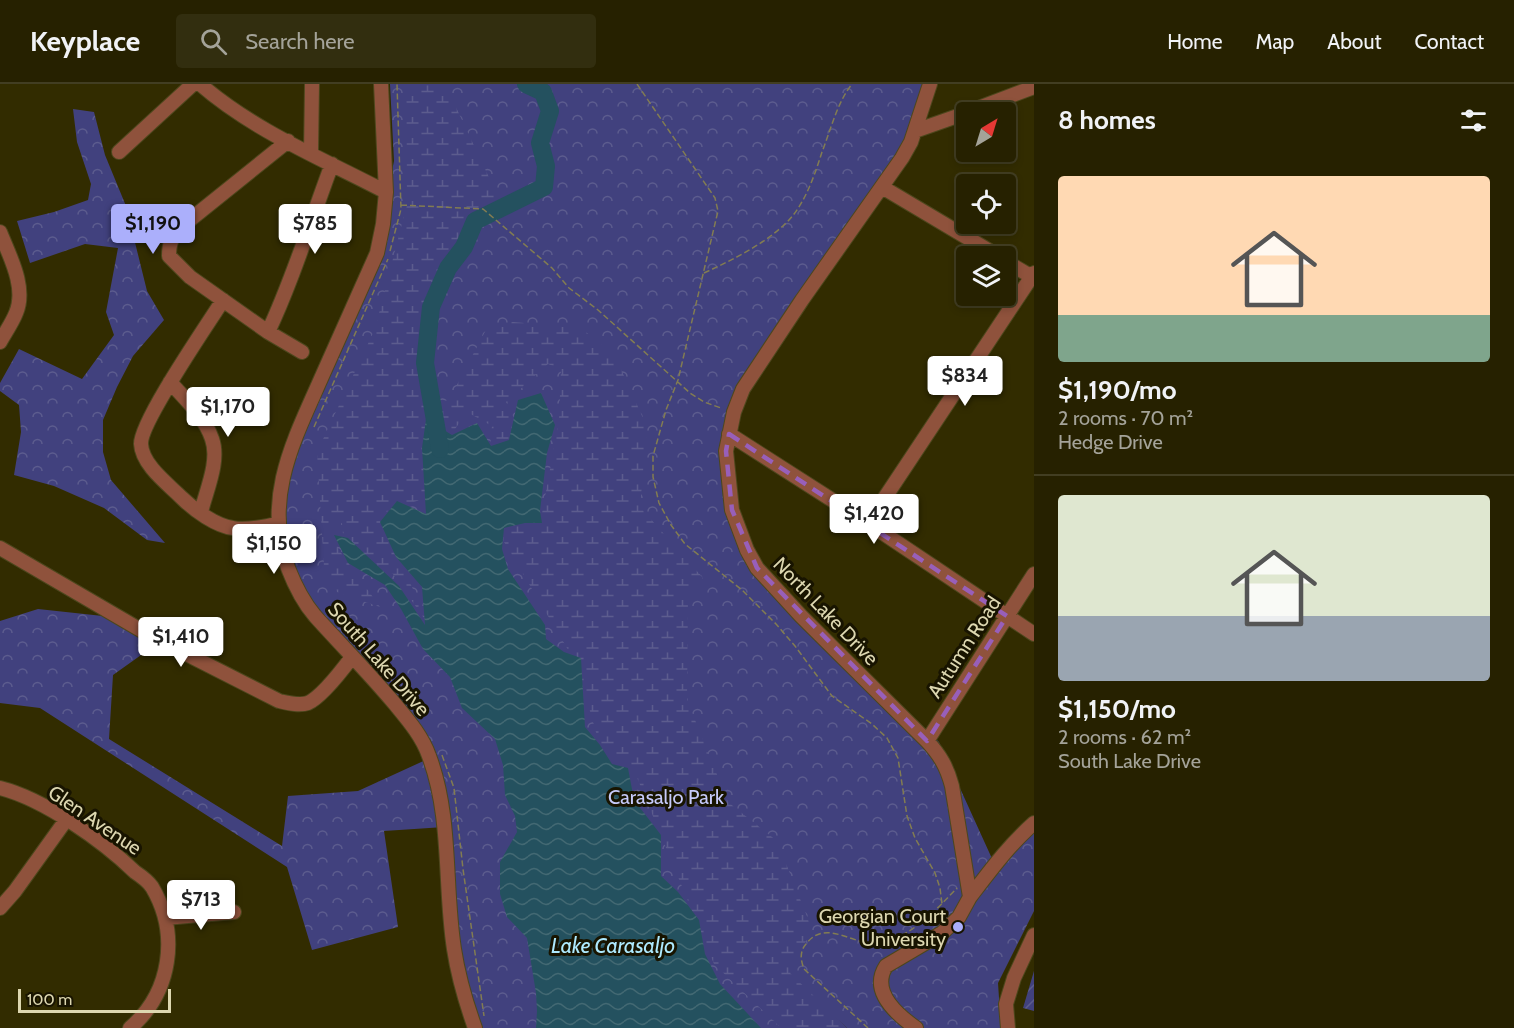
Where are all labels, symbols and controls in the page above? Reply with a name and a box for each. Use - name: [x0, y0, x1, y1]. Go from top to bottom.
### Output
- search box: [176, 14, 596, 68]
- text: Keyplace: [30, 24, 140, 58]
- icon: search: [197, 25, 230, 58]
- text: Search here: [245, 28, 355, 55]
- text: Home: [1167, 29, 1223, 54]
- text: Map: [1256, 29, 1294, 54]
- text: About: [1327, 29, 1381, 54]
- text: Contact: [1414, 29, 1484, 54]
- north arrow: [956, 102, 1016, 162]
- map controls: [956, 102, 1016, 306]
- text: 8 homes: [1058, 104, 1156, 136]
- icon: filters: [1457, 104, 1490, 137]
- button: locate: [956, 174, 1016, 234]
- pin: $1,190: [104, 204, 202, 255]
- pin: $785: [279, 204, 351, 255]
- text: $1,190: [125, 211, 181, 235]
- text: $785: [293, 211, 337, 235]
- icon: home: [1220, 215, 1328, 323]
- button: layers: [956, 246, 1016, 306]
- pin: $834: [929, 356, 1001, 407]
- text: $834: [942, 363, 988, 387]
- text: $1,190/mo: [1058, 374, 1177, 406]
- pin: $1,170: [179, 387, 277, 438]
- text: $1,170: [201, 394, 255, 418]
- text: 2 rooms · 70 m²: [1058, 406, 1193, 430]
- text: Hedge Drive: [1058, 430, 1163, 454]
- pin: $1,420: [825, 494, 923, 545]
- text: $1,420: [844, 501, 904, 525]
- pin: $1,150: [225, 524, 323, 575]
- text: $1,150: [246, 531, 302, 555]
- icon: home: [1220, 534, 1328, 642]
- street label: North Lake Drive: [768, 552, 884, 670]
- street label: Autumn Road: [922, 592, 1006, 702]
- street label: South Lake Drive: [323, 597, 435, 721]
- pin: $1,410: [132, 617, 230, 668]
- text: $1,410: [152, 624, 210, 648]
- text: $1,150/mo: [1058, 693, 1176, 725]
- text: 2 rooms · 62 m²: [1058, 725, 1191, 749]
- text: South Lake Drive: [1058, 749, 1201, 773]
- street label: Glen Avenue: [44, 780, 146, 860]
- park label: Carasaljo Park: [608, 785, 724, 809]
- pin: $713: [165, 880, 237, 931]
- text: $713: [181, 887, 221, 911]
- place label: Georgian Court University: [819, 904, 946, 951]
- marker: Georgian Court University: [951, 920, 965, 934]
- water label: Lake Carasaljo: [551, 933, 675, 959]
- scale bar: [18, 986, 171, 1014]
- text: 100 m: [27, 990, 72, 1009]

